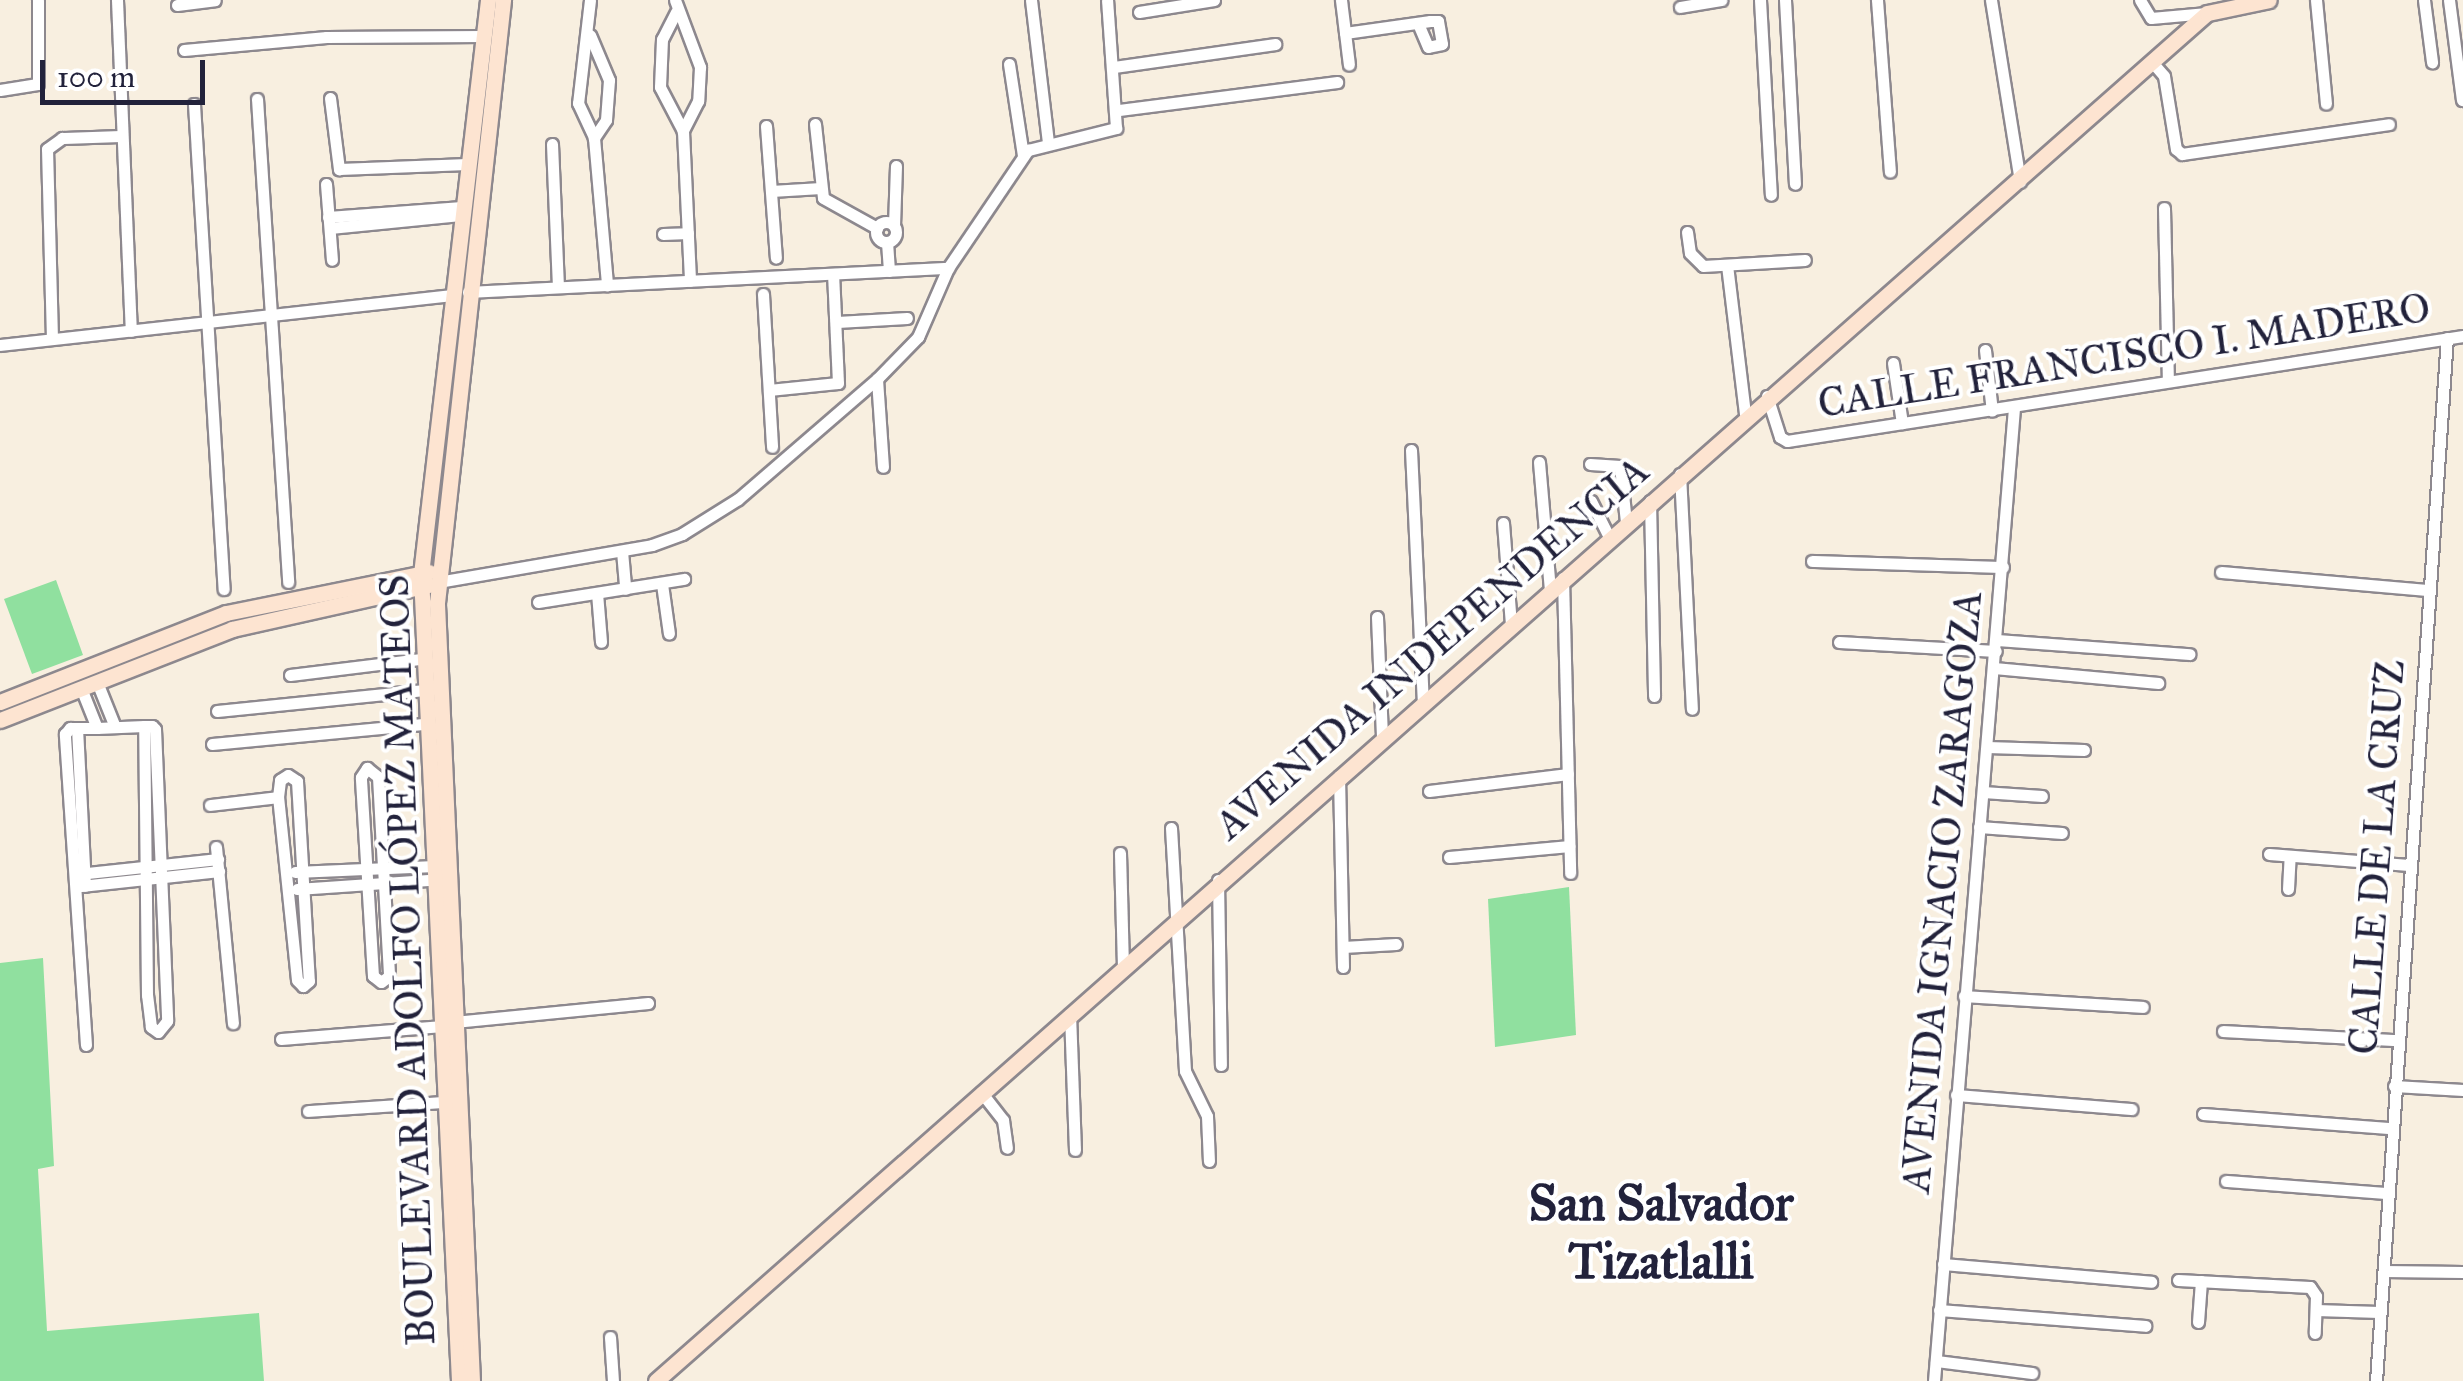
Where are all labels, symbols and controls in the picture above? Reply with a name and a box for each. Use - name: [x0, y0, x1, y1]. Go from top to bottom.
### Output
- scale bar: [45, 40, 210, 102]
- text: 100 m: [57, 59, 135, 95]
- street label: CALLE FRANCISCO I. MADERO: [1815, 284, 2433, 428]
- street label: AVENIDA INDEPENDENCIA: [1205, 447, 1659, 849]
- street label: BOULEVARD ADOLFO LÓPEZ MATEOS: [371, 574, 445, 1346]
- street label: AVENIDA IGNACIO ZARAGOZA: [1892, 589, 1992, 1195]
- street label: CALLE DE LA CRUZ: [2339, 658, 2415, 1056]
- district label: San Salvador Tizatlalli: [1529, 1173, 1793, 1290]

